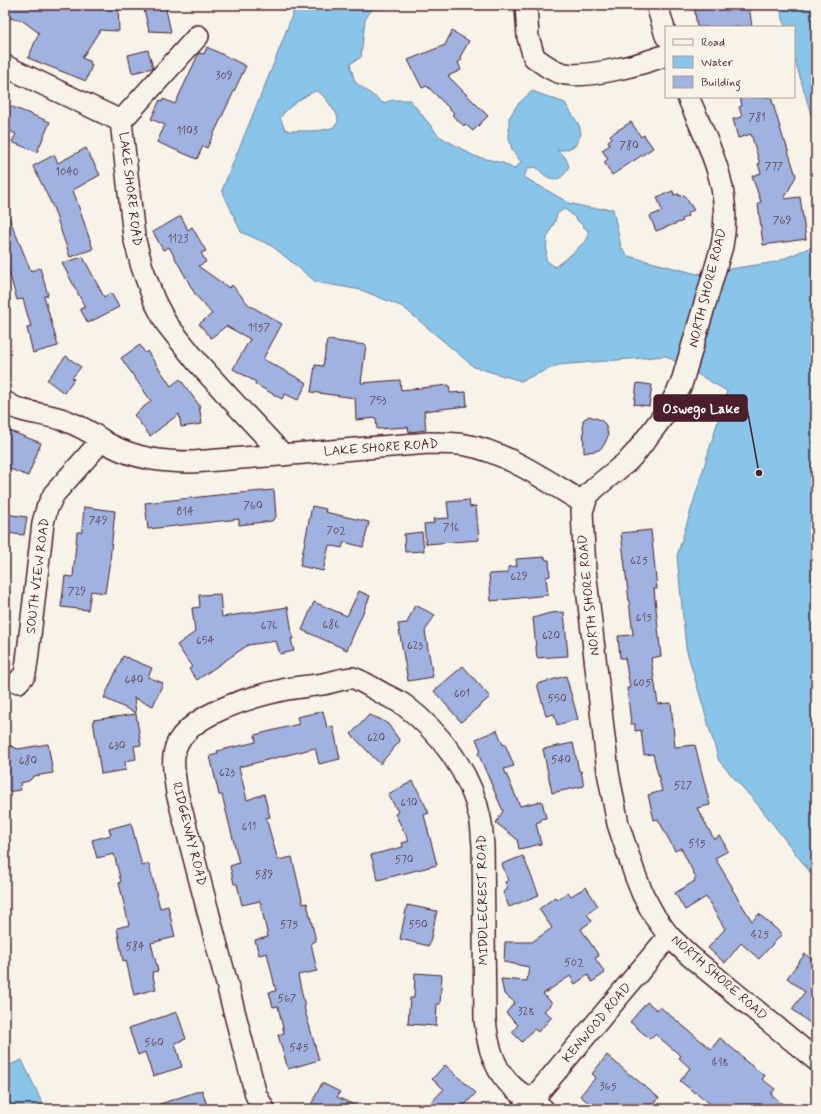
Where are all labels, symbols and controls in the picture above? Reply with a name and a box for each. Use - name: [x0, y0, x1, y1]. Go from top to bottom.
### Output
- legend: [665, 26, 795, 98]
- text: Road: [701, 35, 725, 51]
- text: Water: [701, 55, 733, 71]
- house number: 309: [215, 69, 233, 83]
- text: Building: [701, 75, 741, 92]
- house number: 781: [749, 111, 765, 125]
- house number: 1103: [176, 124, 198, 138]
- street label: LAKE SHORE ROAD: [115, 131, 145, 247]
- house number: 780: [619, 139, 639, 153]
- house number: 777: [765, 160, 783, 174]
- house number: 1040: [55, 165, 79, 179]
- house number: 769: [773, 214, 791, 228]
- street label: NORTH SHORE ROAD: [685, 227, 731, 349]
- house number: 1123: [167, 232, 189, 246]
- house number: 1157: [248, 321, 271, 335]
- house number: 753: [369, 394, 387, 408]
- callout: Oswego Lake: [654, 395, 747, 421]
- text: Oswego Lake: [662, 400, 740, 420]
- street label: LAKE SHORE ROAD: [323, 436, 439, 460]
- house number: 760: [243, 499, 263, 513]
- house number: 814: [176, 505, 194, 519]
- house number: 749: [88, 514, 108, 528]
- street label: SOUTH VIEW ROAD: [22, 517, 54, 635]
- house number: 716: [443, 521, 459, 535]
- house number: 702: [326, 524, 346, 538]
- street label: NORTH SHORE ROAD: [574, 533, 604, 657]
- house number: 625: [630, 554, 648, 568]
- house number: 629: [510, 570, 528, 584]
- house number: 729: [68, 585, 86, 599]
- house number: 615: [636, 611, 652, 625]
- house number: 686: [323, 618, 339, 632]
- house number: 676: [261, 619, 277, 633]
- house number: 620: [542, 629, 560, 643]
- house number: 654: [196, 634, 215, 648]
- house number: 623: [407, 639, 423, 653]
- house number: 640: [125, 673, 143, 687]
- house number: 605: [633, 676, 651, 690]
- house number: 601: [454, 687, 470, 701]
- house number: 550: [547, 692, 567, 706]
- house number: 620: [367, 731, 385, 745]
- house number: 630: [109, 739, 125, 753]
- house number: 540: [551, 753, 571, 767]
- house number: 680: [19, 754, 37, 768]
- house number: 623: [219, 766, 235, 780]
- house number: 527: [674, 779, 692, 793]
- street label: RIDGEWAY ROAD: [168, 780, 210, 888]
- house number: 610: [401, 796, 417, 810]
- house number: 611: [242, 820, 256, 834]
- street label: MIDDLECREST ROAD: [473, 835, 493, 965]
- house number: 515: [688, 837, 706, 851]
- house number: 570: [395, 853, 413, 867]
- house number: 589: [255, 868, 273, 882]
- house number: 575: [280, 918, 298, 932]
- house number: 550: [408, 918, 428, 932]
- house number: 425: [751, 928, 769, 942]
- street label: NORTH SHORE ROAD: [667, 932, 771, 1024]
- house number: 584: [125, 940, 145, 954]
- house number: 502: [564, 956, 584, 970]
- street label: KENWOOD ROAD: [559, 980, 635, 1066]
- house number: 567: [278, 992, 296, 1006]
- house number: 328: [518, 1005, 534, 1019]
- house number: 560: [144, 1036, 164, 1050]
- house number: 545: [289, 1041, 309, 1055]
- house number: 418: [711, 1056, 729, 1070]
- house number: 365: [599, 1080, 617, 1094]

